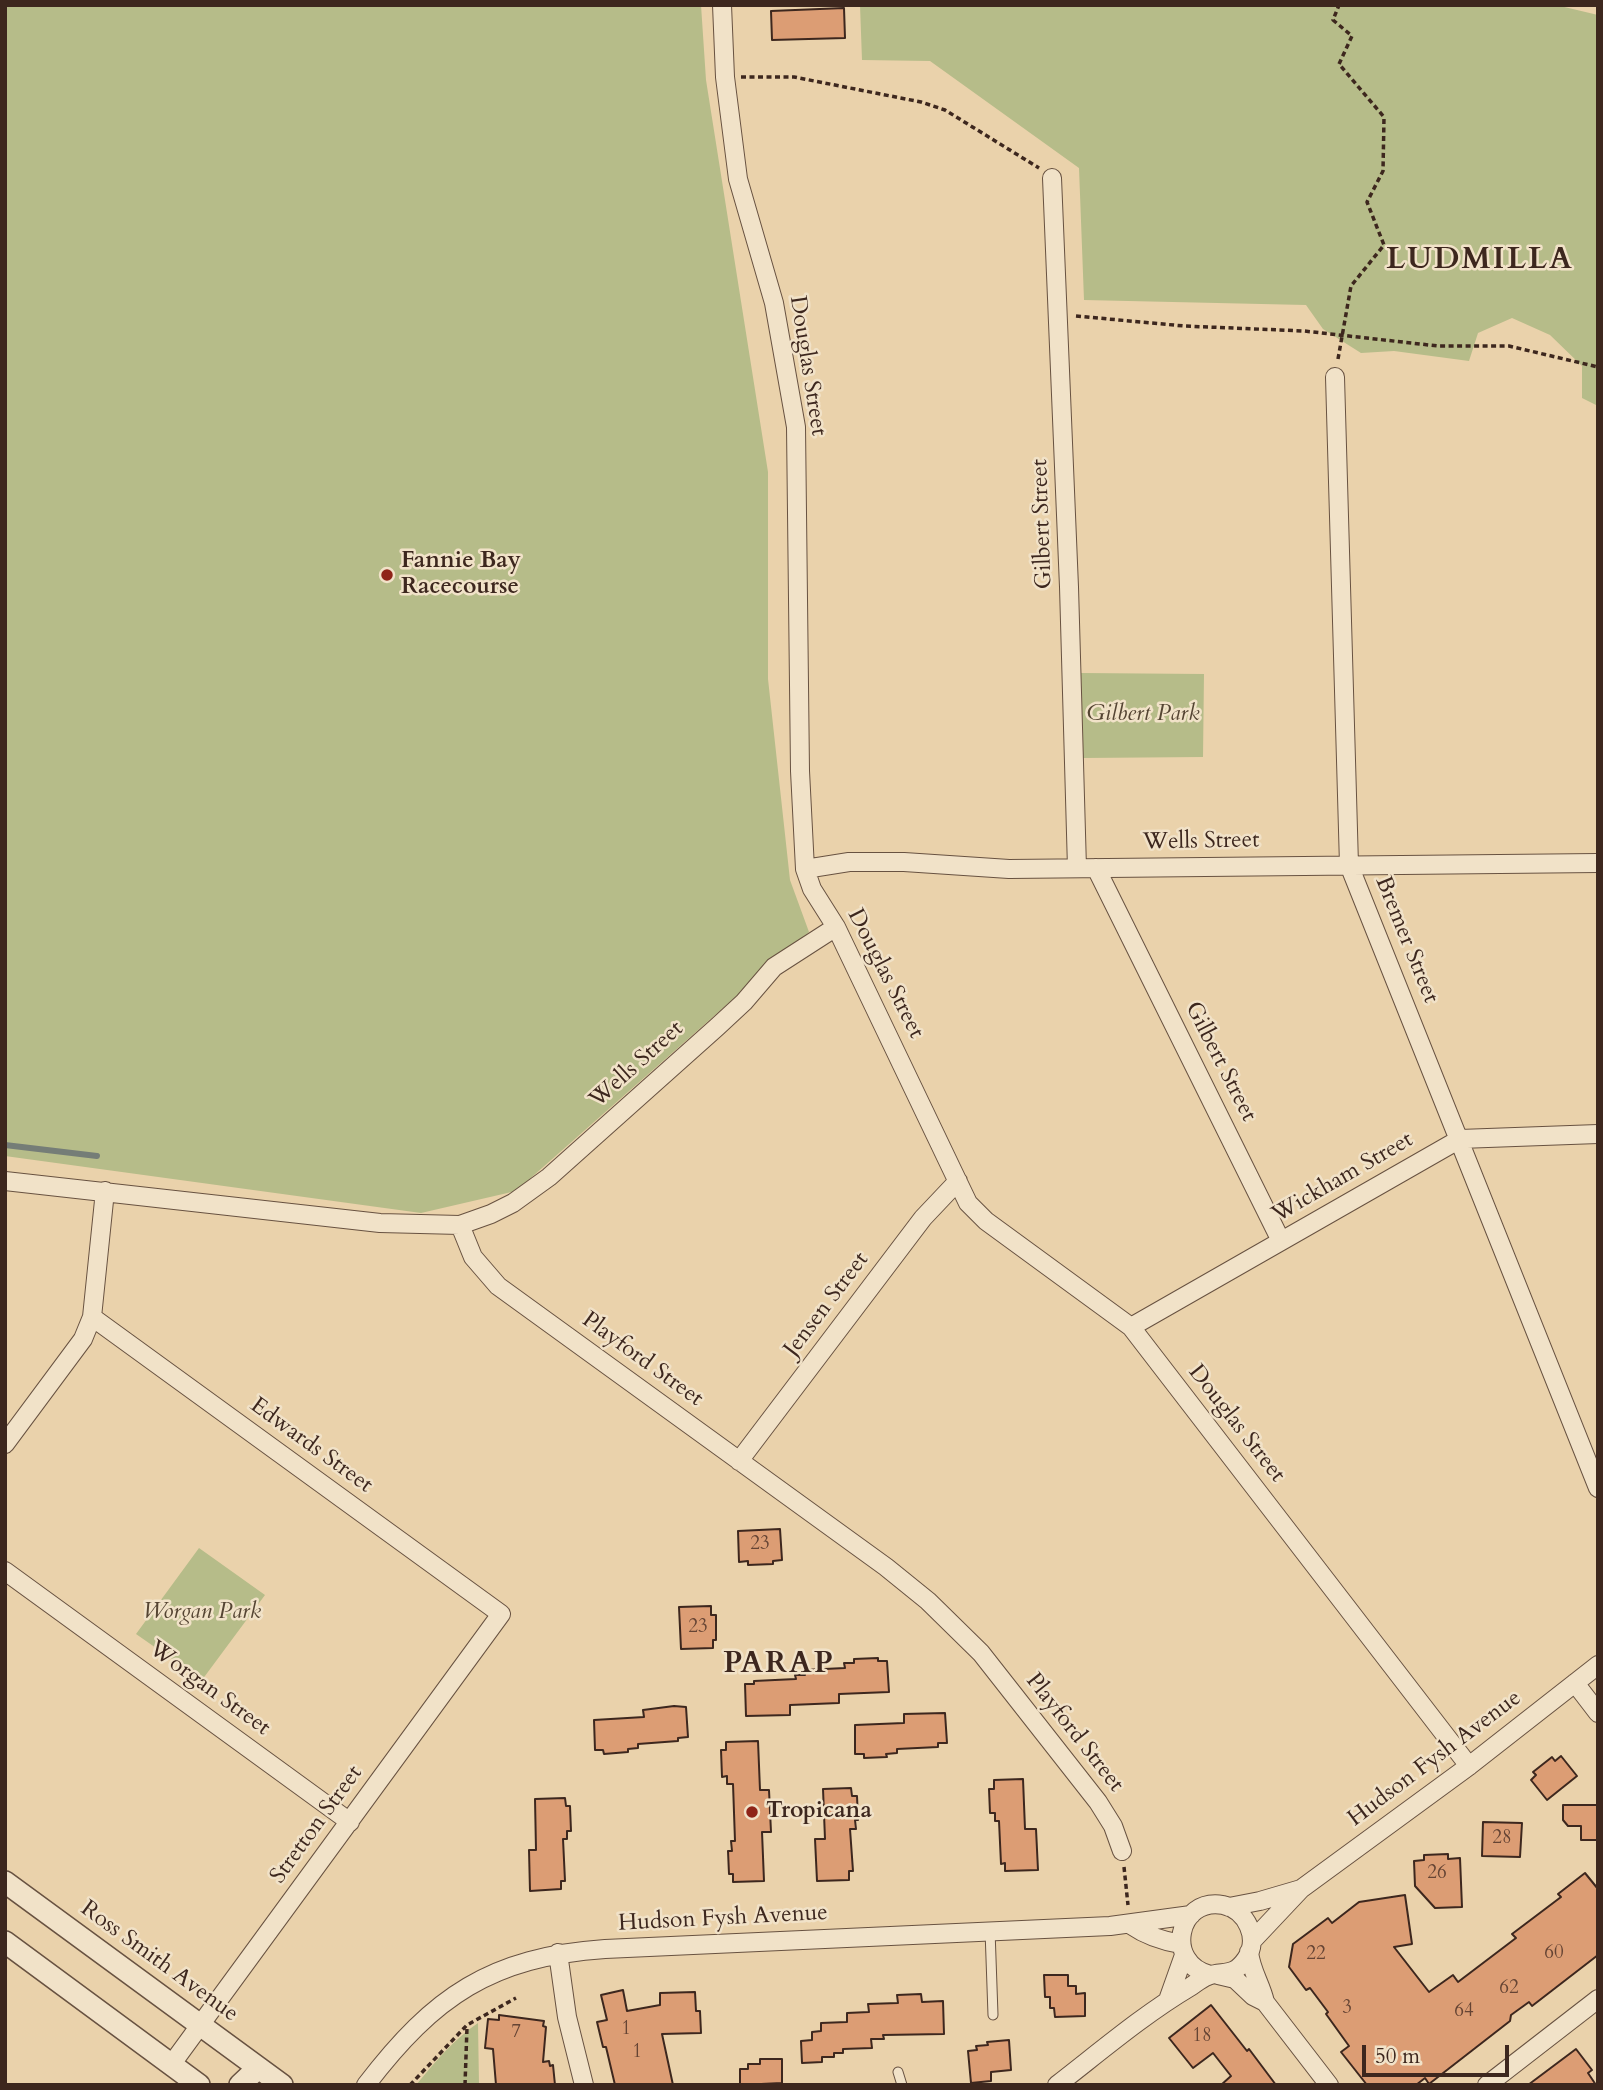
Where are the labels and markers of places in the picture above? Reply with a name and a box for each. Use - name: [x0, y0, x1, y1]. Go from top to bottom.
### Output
- place label: Fannie Bay Racecourse: [401, 548, 521, 602]
- marker: Fannie Bay Racecourse: [379, 567, 395, 583]
- place label: Tropicana: [766, 1798, 872, 1826]
- marker: Tropicana: [744, 1804, 760, 1820]

